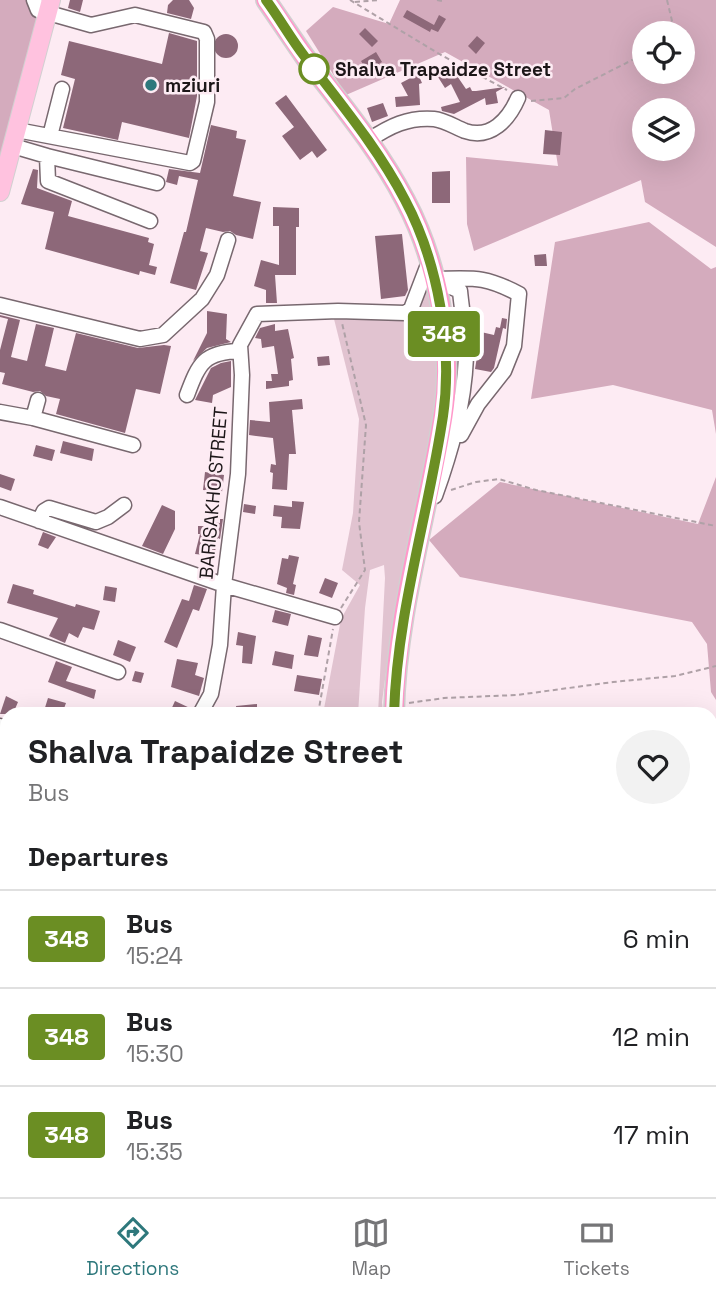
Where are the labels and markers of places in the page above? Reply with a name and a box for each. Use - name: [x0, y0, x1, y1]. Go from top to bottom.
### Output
- marker: Shalva Trapaidze Street: [299, 54, 329, 84]
- place label: Shalva Trapaidze Street: [335, 57, 551, 82]
- place label: mziuri: [165, 73, 220, 98]
- marker: mziuri: [143, 77, 159, 93]

